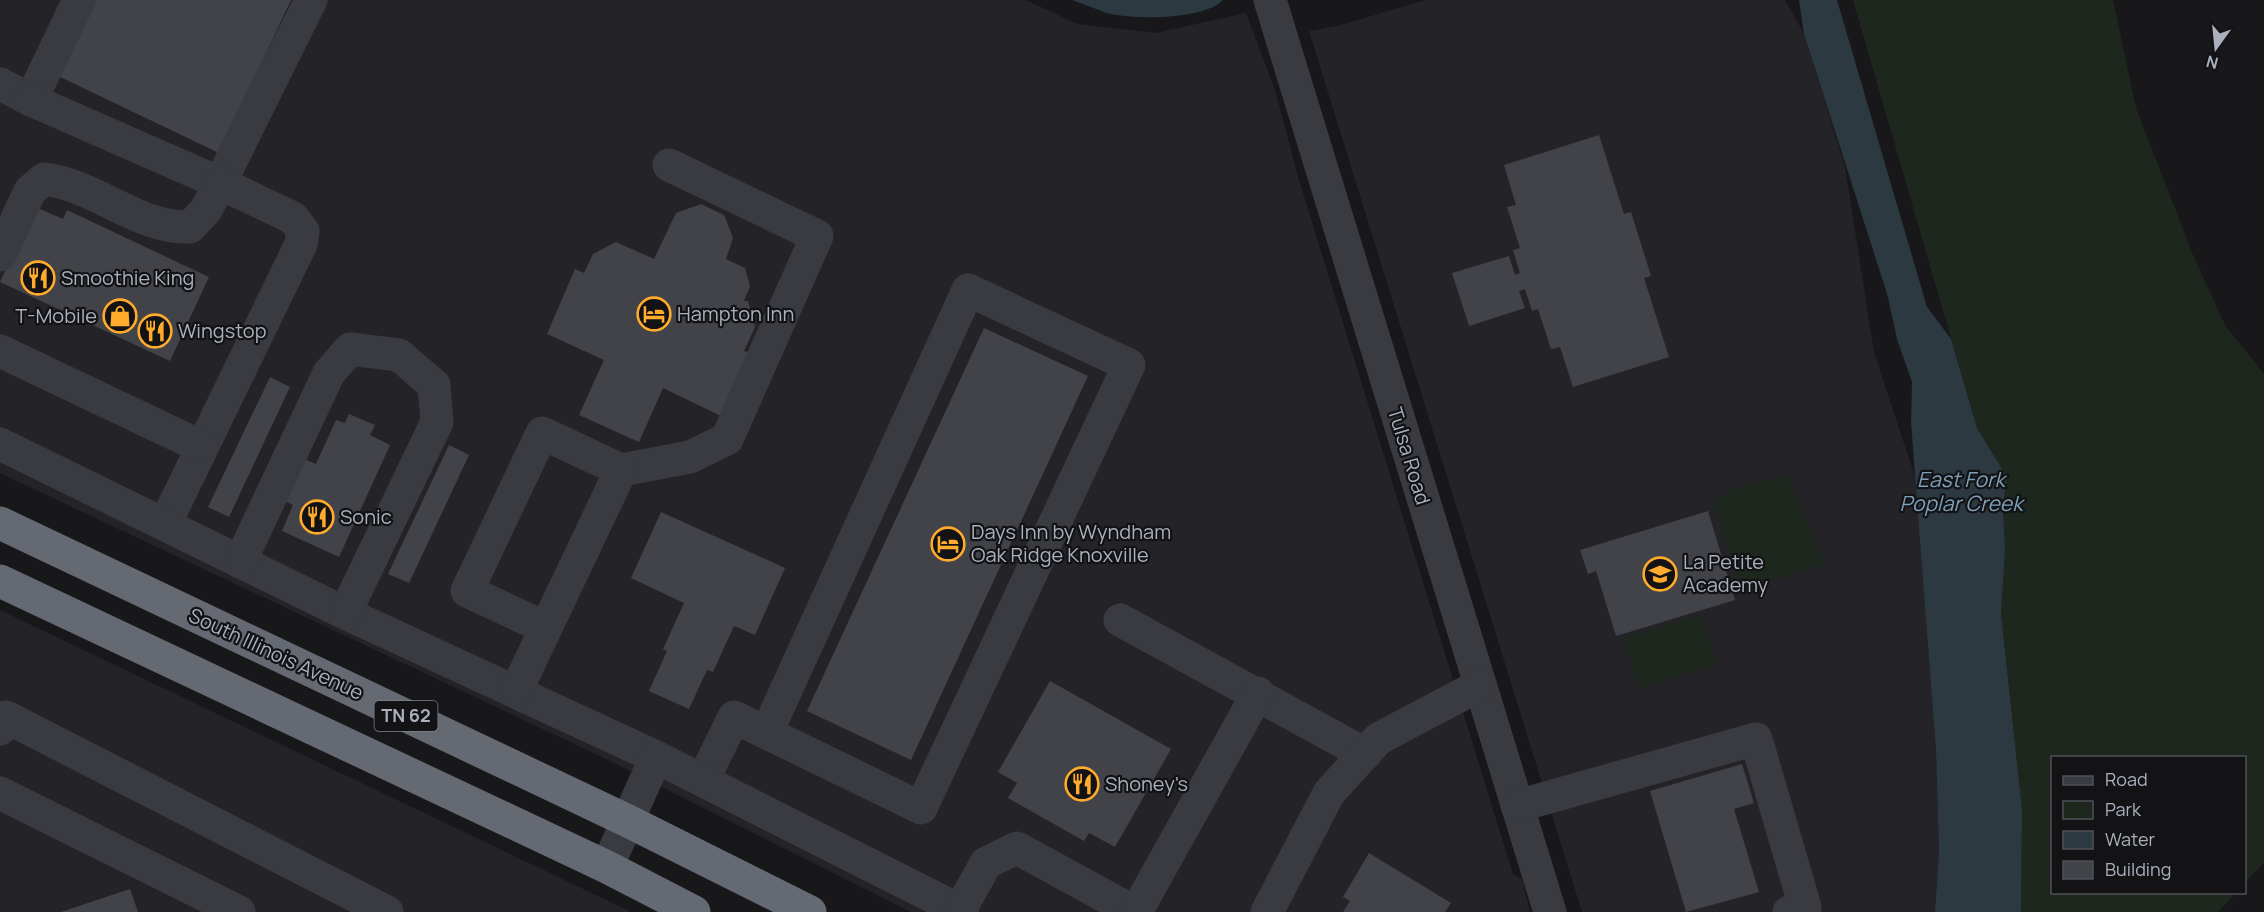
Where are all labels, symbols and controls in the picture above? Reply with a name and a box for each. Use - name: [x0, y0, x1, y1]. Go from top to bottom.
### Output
- north arrow: [2186, 18, 2246, 78]
- text: N: [2204, 50, 2221, 75]
- restaurant icon: Smoothie King: [20, 260, 56, 296]
- place label: Smoothie King: [61, 264, 194, 291]
- hotel icon: Hampton Inn: [636, 296, 672, 332]
- shop icon: T-Mobile: [102, 298, 138, 334]
- place label: Hampton Inn: [677, 300, 794, 327]
- place label: T-Mobile: [15, 302, 97, 329]
- restaurant icon: Wingstop: [137, 313, 173, 349]
- place label: Wingstop: [178, 317, 267, 344]
- street label: Tulsa Road: [1382, 404, 1437, 508]
- water label: East Fork Poplar Creek: [1899, 465, 2025, 517]
- restaurant icon: Sonic: [299, 499, 335, 535]
- place label: Sonic: [340, 503, 392, 530]
- place label: Days Inn by Wyndham Oak Ridge Knoxville: [971, 518, 1171, 568]
- hotel icon: Days Inn by Wyndham Oak Ridge Knoxville: [930, 526, 966, 562]
- place label: La Petite Academy: [1683, 548, 1769, 598]
- school or university icon: La Petite Academy: [1642, 556, 1678, 592]
- street label: South Illinois Avenue: [184, 601, 368, 706]
- road number: TN 62: [374, 701, 438, 731]
- legend: [2051, 756, 2246, 894]
- restaurant icon: Shoney's: [1064, 766, 1100, 802]
- text: Road: [2105, 767, 2148, 791]
- place label: Shoney's: [1105, 770, 1188, 797]
- text: Park: [2105, 797, 2142, 821]
- text: Water: [2105, 827, 2155, 851]
- text: Building: [2105, 857, 2171, 881]

